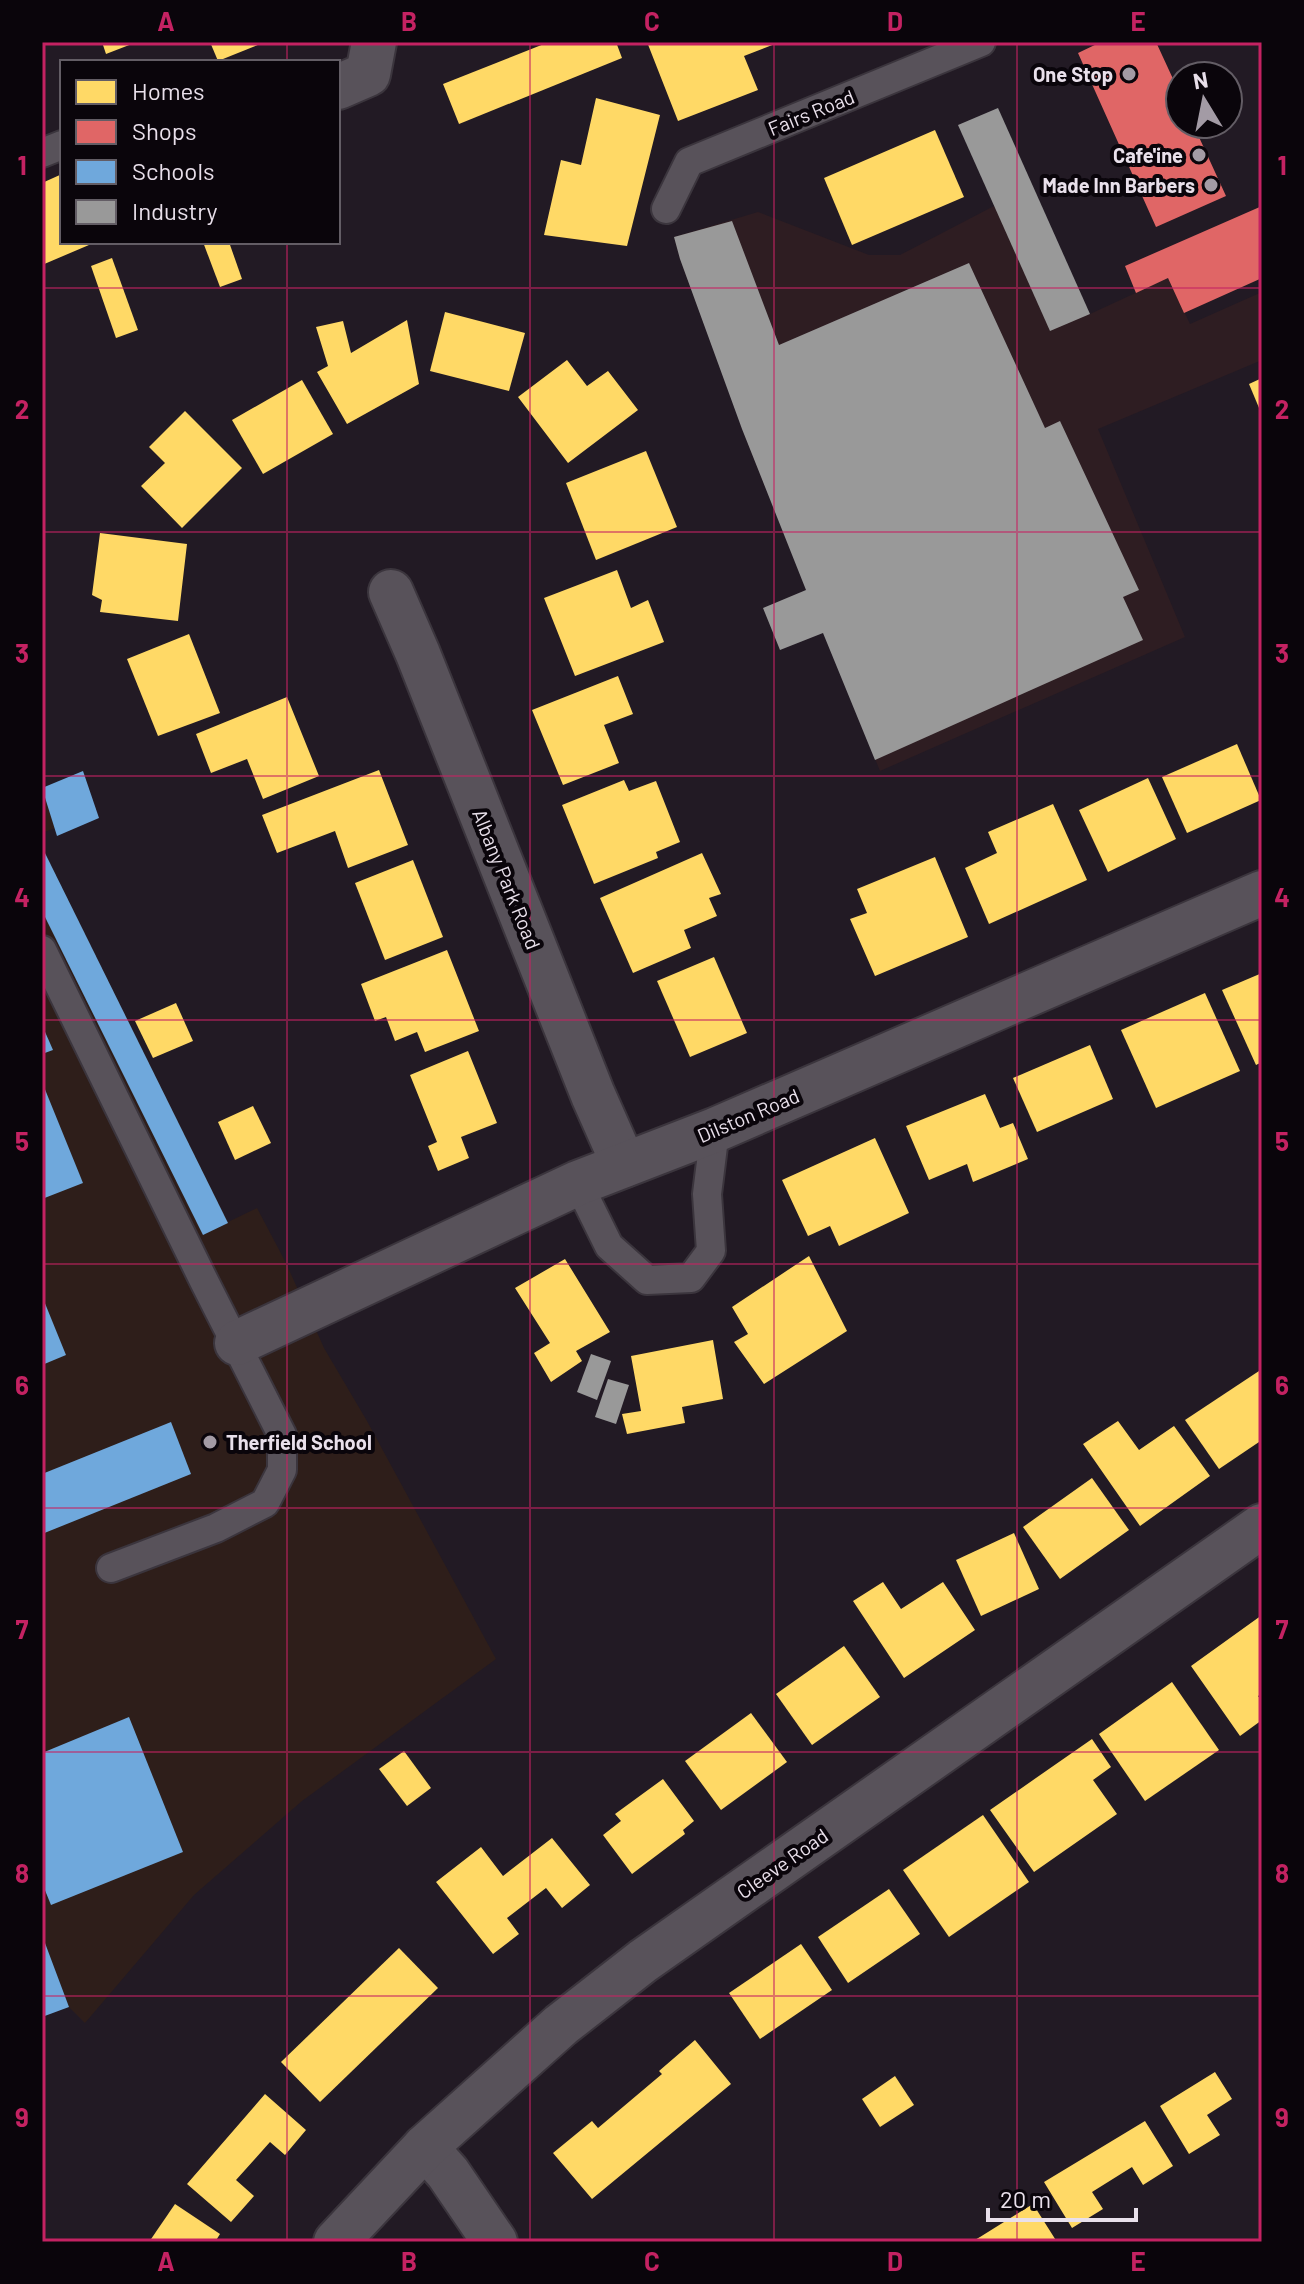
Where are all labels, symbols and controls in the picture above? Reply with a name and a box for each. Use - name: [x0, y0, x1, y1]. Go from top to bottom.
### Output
- text: A: [157, 5, 175, 36]
- text: B: [401, 5, 417, 36]
- text: C: [644, 5, 660, 36]
- text: D: [887, 5, 903, 36]
- text: E: [1130, 5, 1146, 36]
- legend: [60, 60, 340, 244]
- north arrow: [1164, 60, 1244, 140]
- place label: One Stop: [1033, 62, 1113, 86]
- marker: One Stop: [1120, 65, 1138, 83]
- text: N: [1191, 65, 1210, 93]
- text: Homes: [132, 76, 205, 105]
- street label: Fairs Road: [764, 84, 858, 140]
- text: Shops: [132, 116, 197, 145]
- place label: Cafe'ine: [1113, 143, 1183, 167]
- marker: Cafe'ine: [1190, 146, 1208, 164]
- text: 1: [17, 149, 27, 180]
- text: 1: [1277, 149, 1287, 180]
- text: Schools: [132, 156, 215, 185]
- place label: Made Inn Barbers: [1042, 173, 1195, 197]
- marker: Made Inn Barbers: [1202, 176, 1220, 194]
- text: Industry: [132, 196, 218, 225]
- text: 2: [15, 393, 29, 424]
- text: 2: [1275, 393, 1289, 424]
- text: 3: [15, 637, 29, 668]
- text: 3: [1275, 637, 1289, 668]
- street label: Albany Park Road: [468, 805, 546, 953]
- text: 4: [14, 881, 30, 912]
- text: 4: [1274, 881, 1290, 912]
- street label: Dilston Road: [693, 1083, 803, 1147]
- text: 5: [15, 1125, 29, 1156]
- text: 5: [1275, 1125, 1289, 1156]
- text: 6: [15, 1369, 29, 1400]
- text: 6: [1275, 1369, 1289, 1400]
- place label: Therfield School: [226, 1430, 372, 1454]
- marker: Therfield School: [201, 1433, 219, 1451]
- text: 7: [16, 1613, 29, 1644]
- text: 7: [1276, 1613, 1289, 1644]
- street label: Cleeve Road: [732, 1823, 832, 1903]
- text: 8: [15, 1857, 29, 1888]
- text: 8: [1275, 1857, 1289, 1888]
- text: 9: [15, 2101, 29, 2132]
- text: 9: [1275, 2101, 1289, 2132]
- scale bar: [988, 2172, 1136, 2222]
- text: 20 m: [1000, 2184, 1051, 2213]
- text: A: [157, 2245, 175, 2276]
- text: B: [401, 2245, 417, 2276]
- text: C: [644, 2245, 660, 2276]
- text: D: [887, 2245, 903, 2276]
- text: E: [1130, 2245, 1146, 2276]

